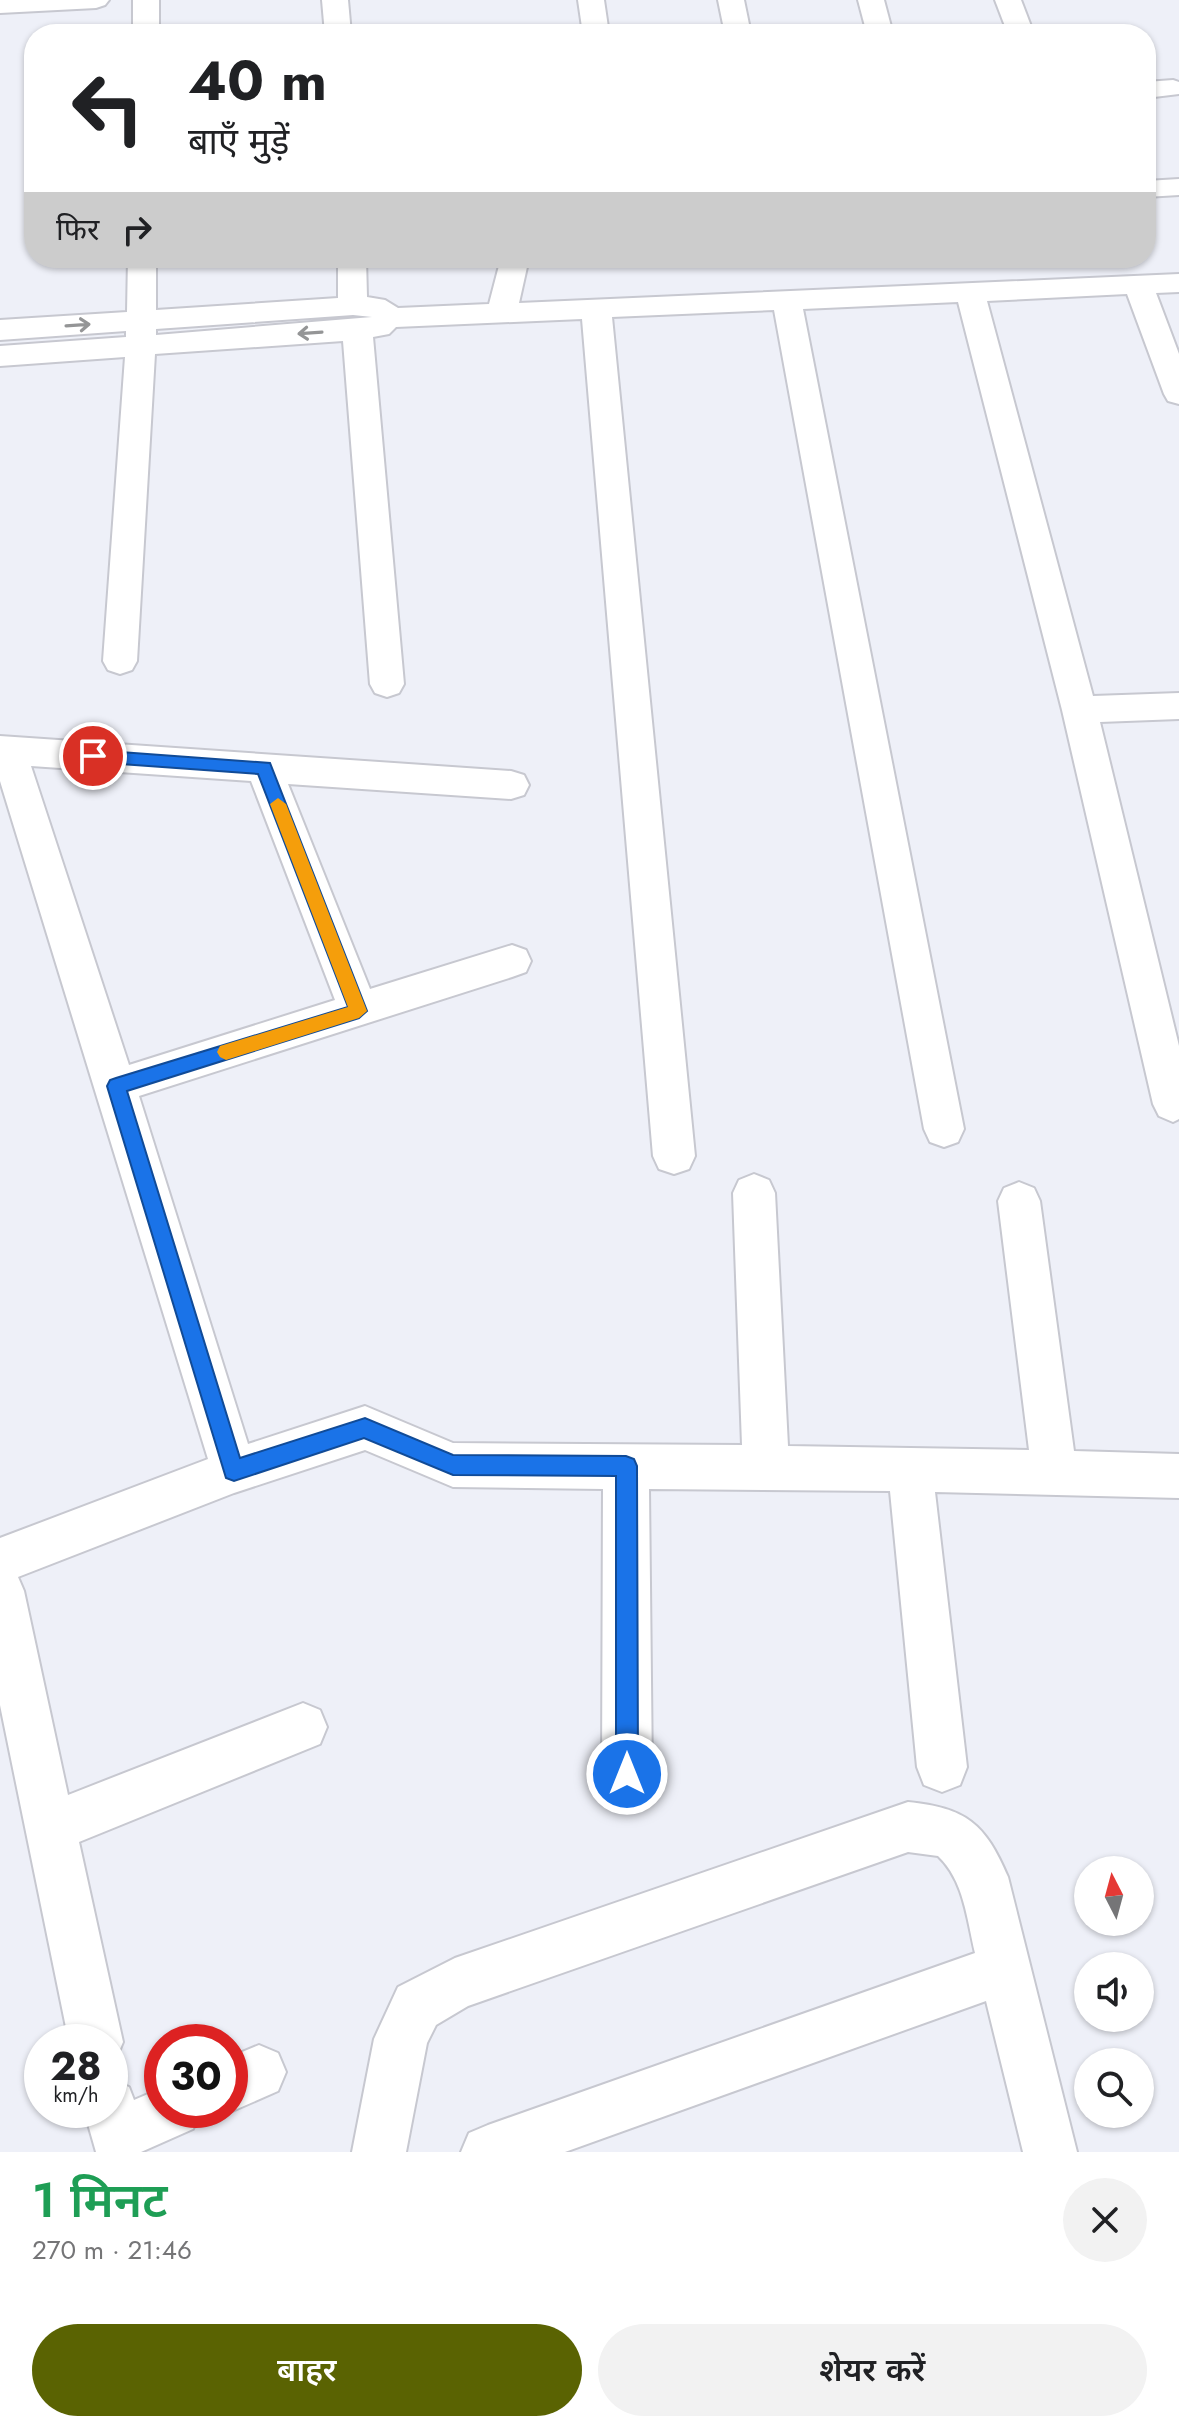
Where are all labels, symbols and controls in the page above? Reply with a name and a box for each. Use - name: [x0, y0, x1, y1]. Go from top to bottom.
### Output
- text: 40 m: [188, 40, 327, 121]
- icon: left: [56, 56, 160, 160]
- text: बाएँ मुड़ें: [188, 115, 289, 167]
- text: फिर: [56, 208, 99, 251]
- icon: right: [115, 208, 159, 252]
- one-way arrow: [64, 317, 91, 332]
- one-way arrow: [297, 326, 324, 341]
- pin: [59, 722, 127, 790]
- icon: arrive: [71, 734, 115, 778]
- position arrow: [585, 1732, 669, 1816]
- north arrow: [1074, 1856, 1154, 1936]
- map controls: [1074, 1856, 1154, 2128]
- button: sound: [1074, 1952, 1154, 2032]
- speed limit sign: 30: [144, 2024, 248, 2128]
- text: 28: [50, 2037, 102, 2095]
- button: search: [1074, 2048, 1154, 2128]
- text: km/h: [53, 2081, 99, 2110]
- text: 1 मिनट: [32, 2166, 167, 2235]
- button: close: [1063, 2178, 1147, 2262]
- text: 270 m · 21:46: [32, 2231, 192, 2269]
- button: बाहर: [32, 2324, 582, 2416]
- button: शेयर करें: [598, 2324, 1147, 2416]

